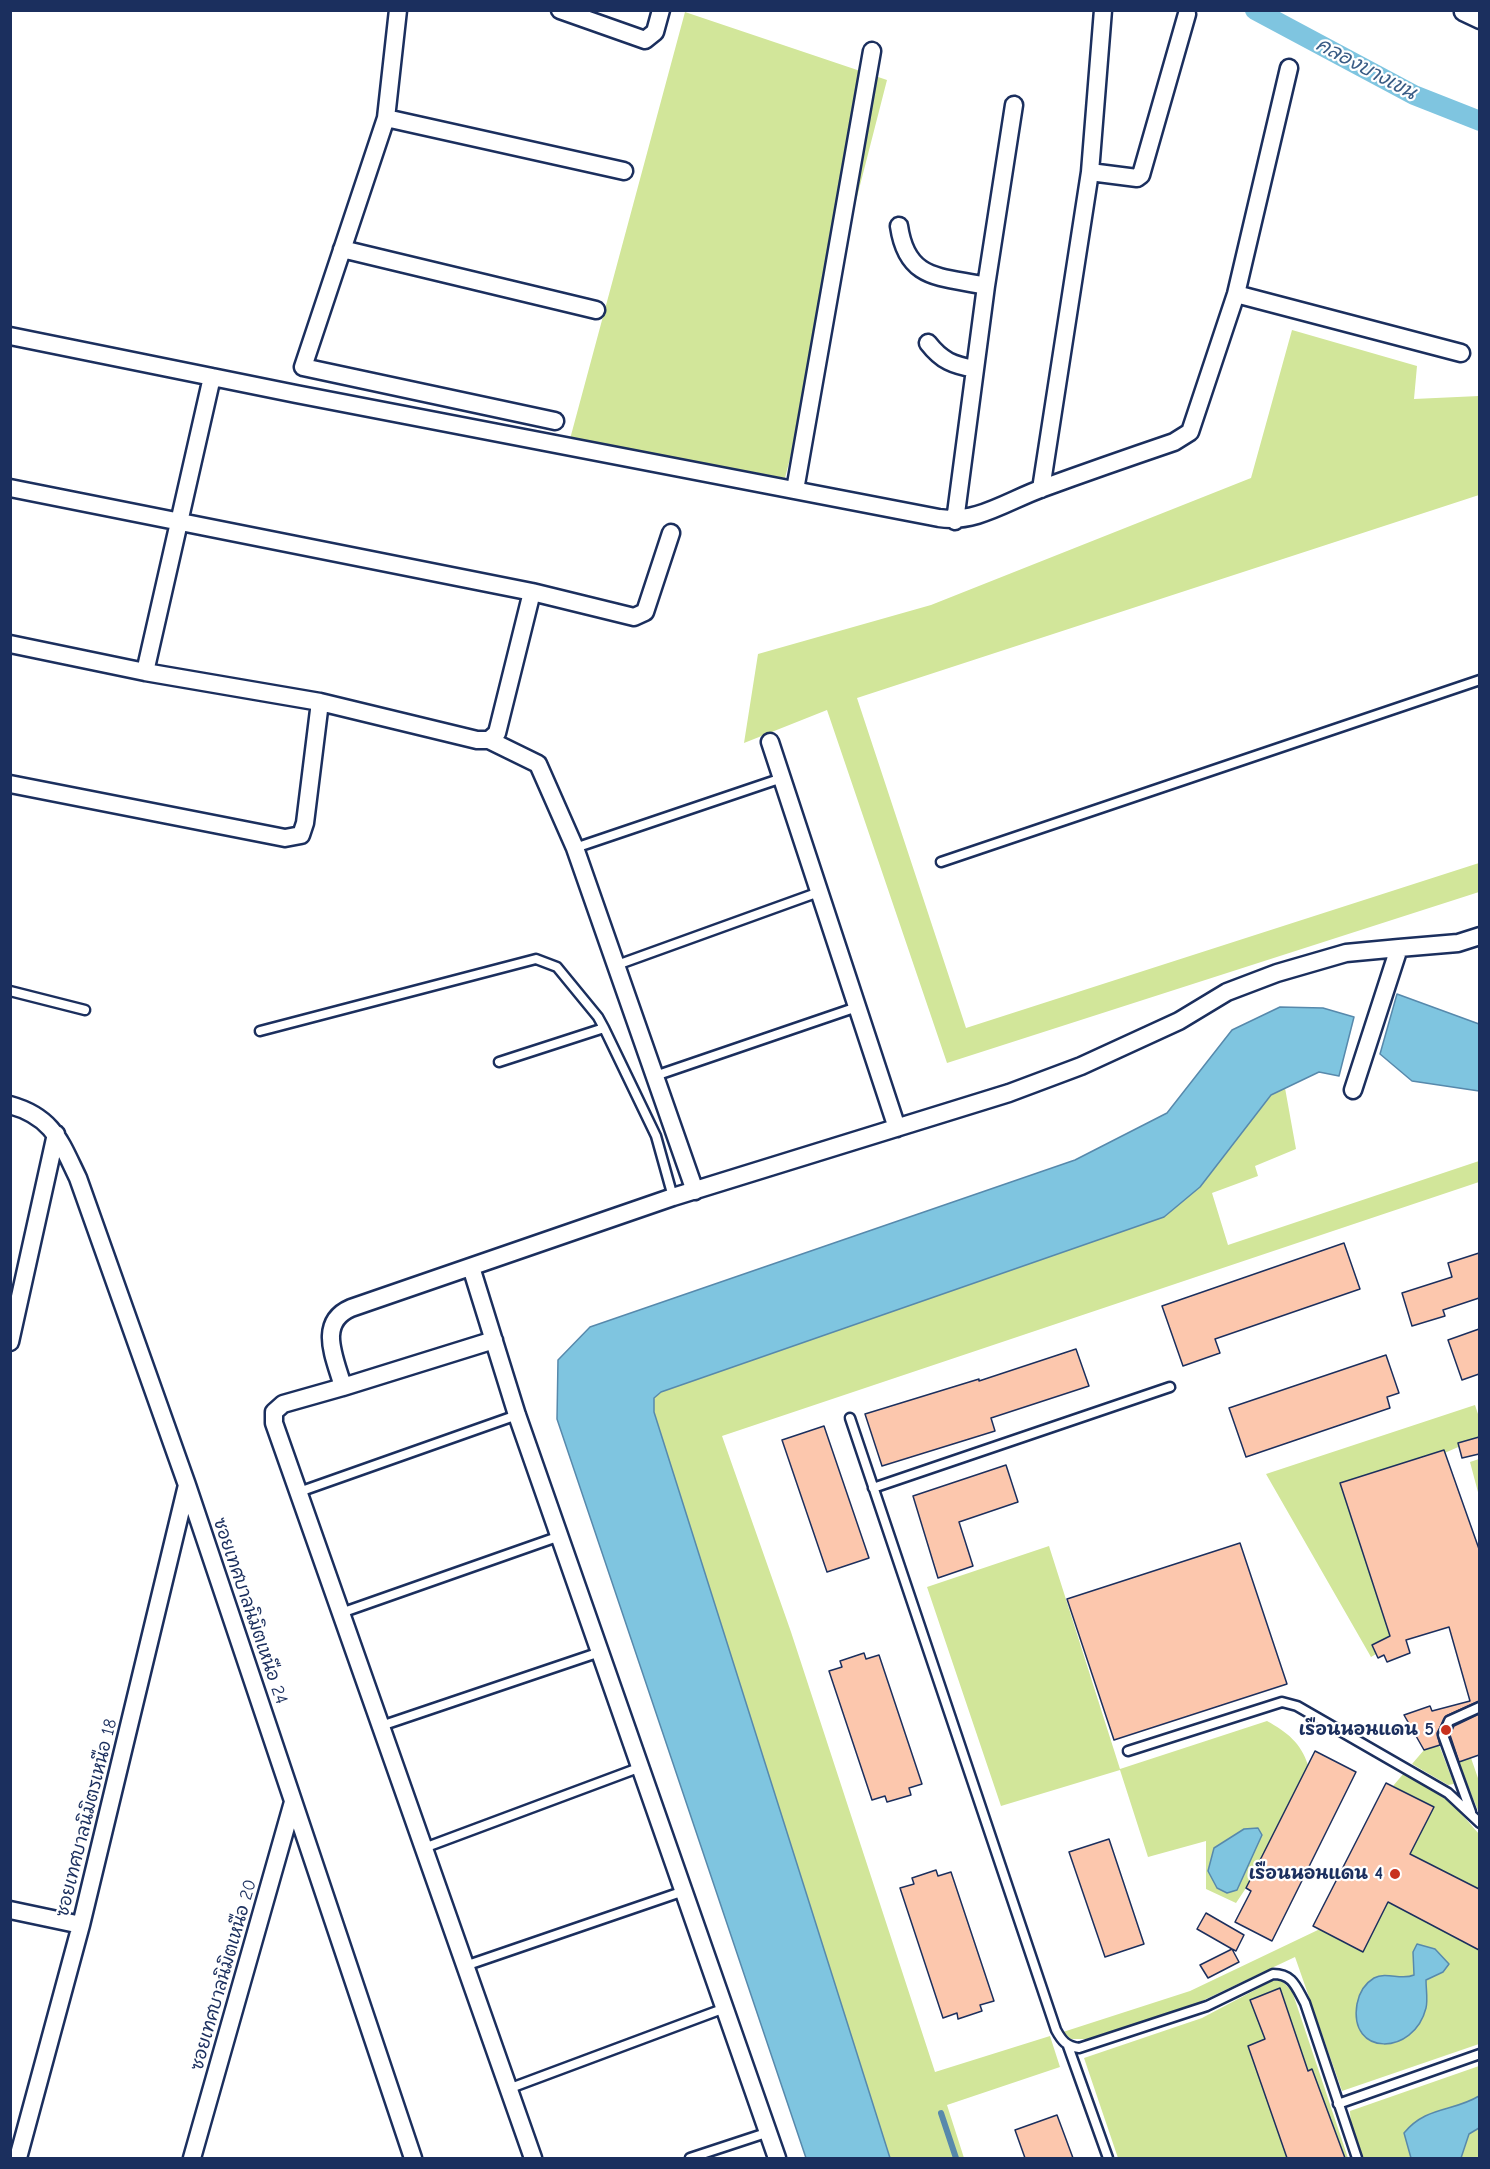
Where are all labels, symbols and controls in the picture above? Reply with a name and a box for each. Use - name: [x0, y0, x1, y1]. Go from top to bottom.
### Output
- water label: คลองบางเขน: [1312, 33, 1420, 105]
- street label: ซอยเทศบาลนิมิตเหนือ 24: [208, 1515, 292, 1707]
- street label: ซอยเทศบาลนิมิตรเหนือ 18: [52, 1717, 122, 1919]
- place label: เรือนนอนแดน 5: [1299, 1719, 1434, 1741]
- marker: เรือนนอนแดน 5: [1439, 1723, 1453, 1737]
- place label: เรือนนอนแดน 4: [1249, 1863, 1383, 1885]
- marker: เรือนนอนแดน 4: [1388, 1867, 1402, 1881]
- street label: ซอยเทศบาลนิมิตเหนือ 20: [186, 1877, 262, 2073]

